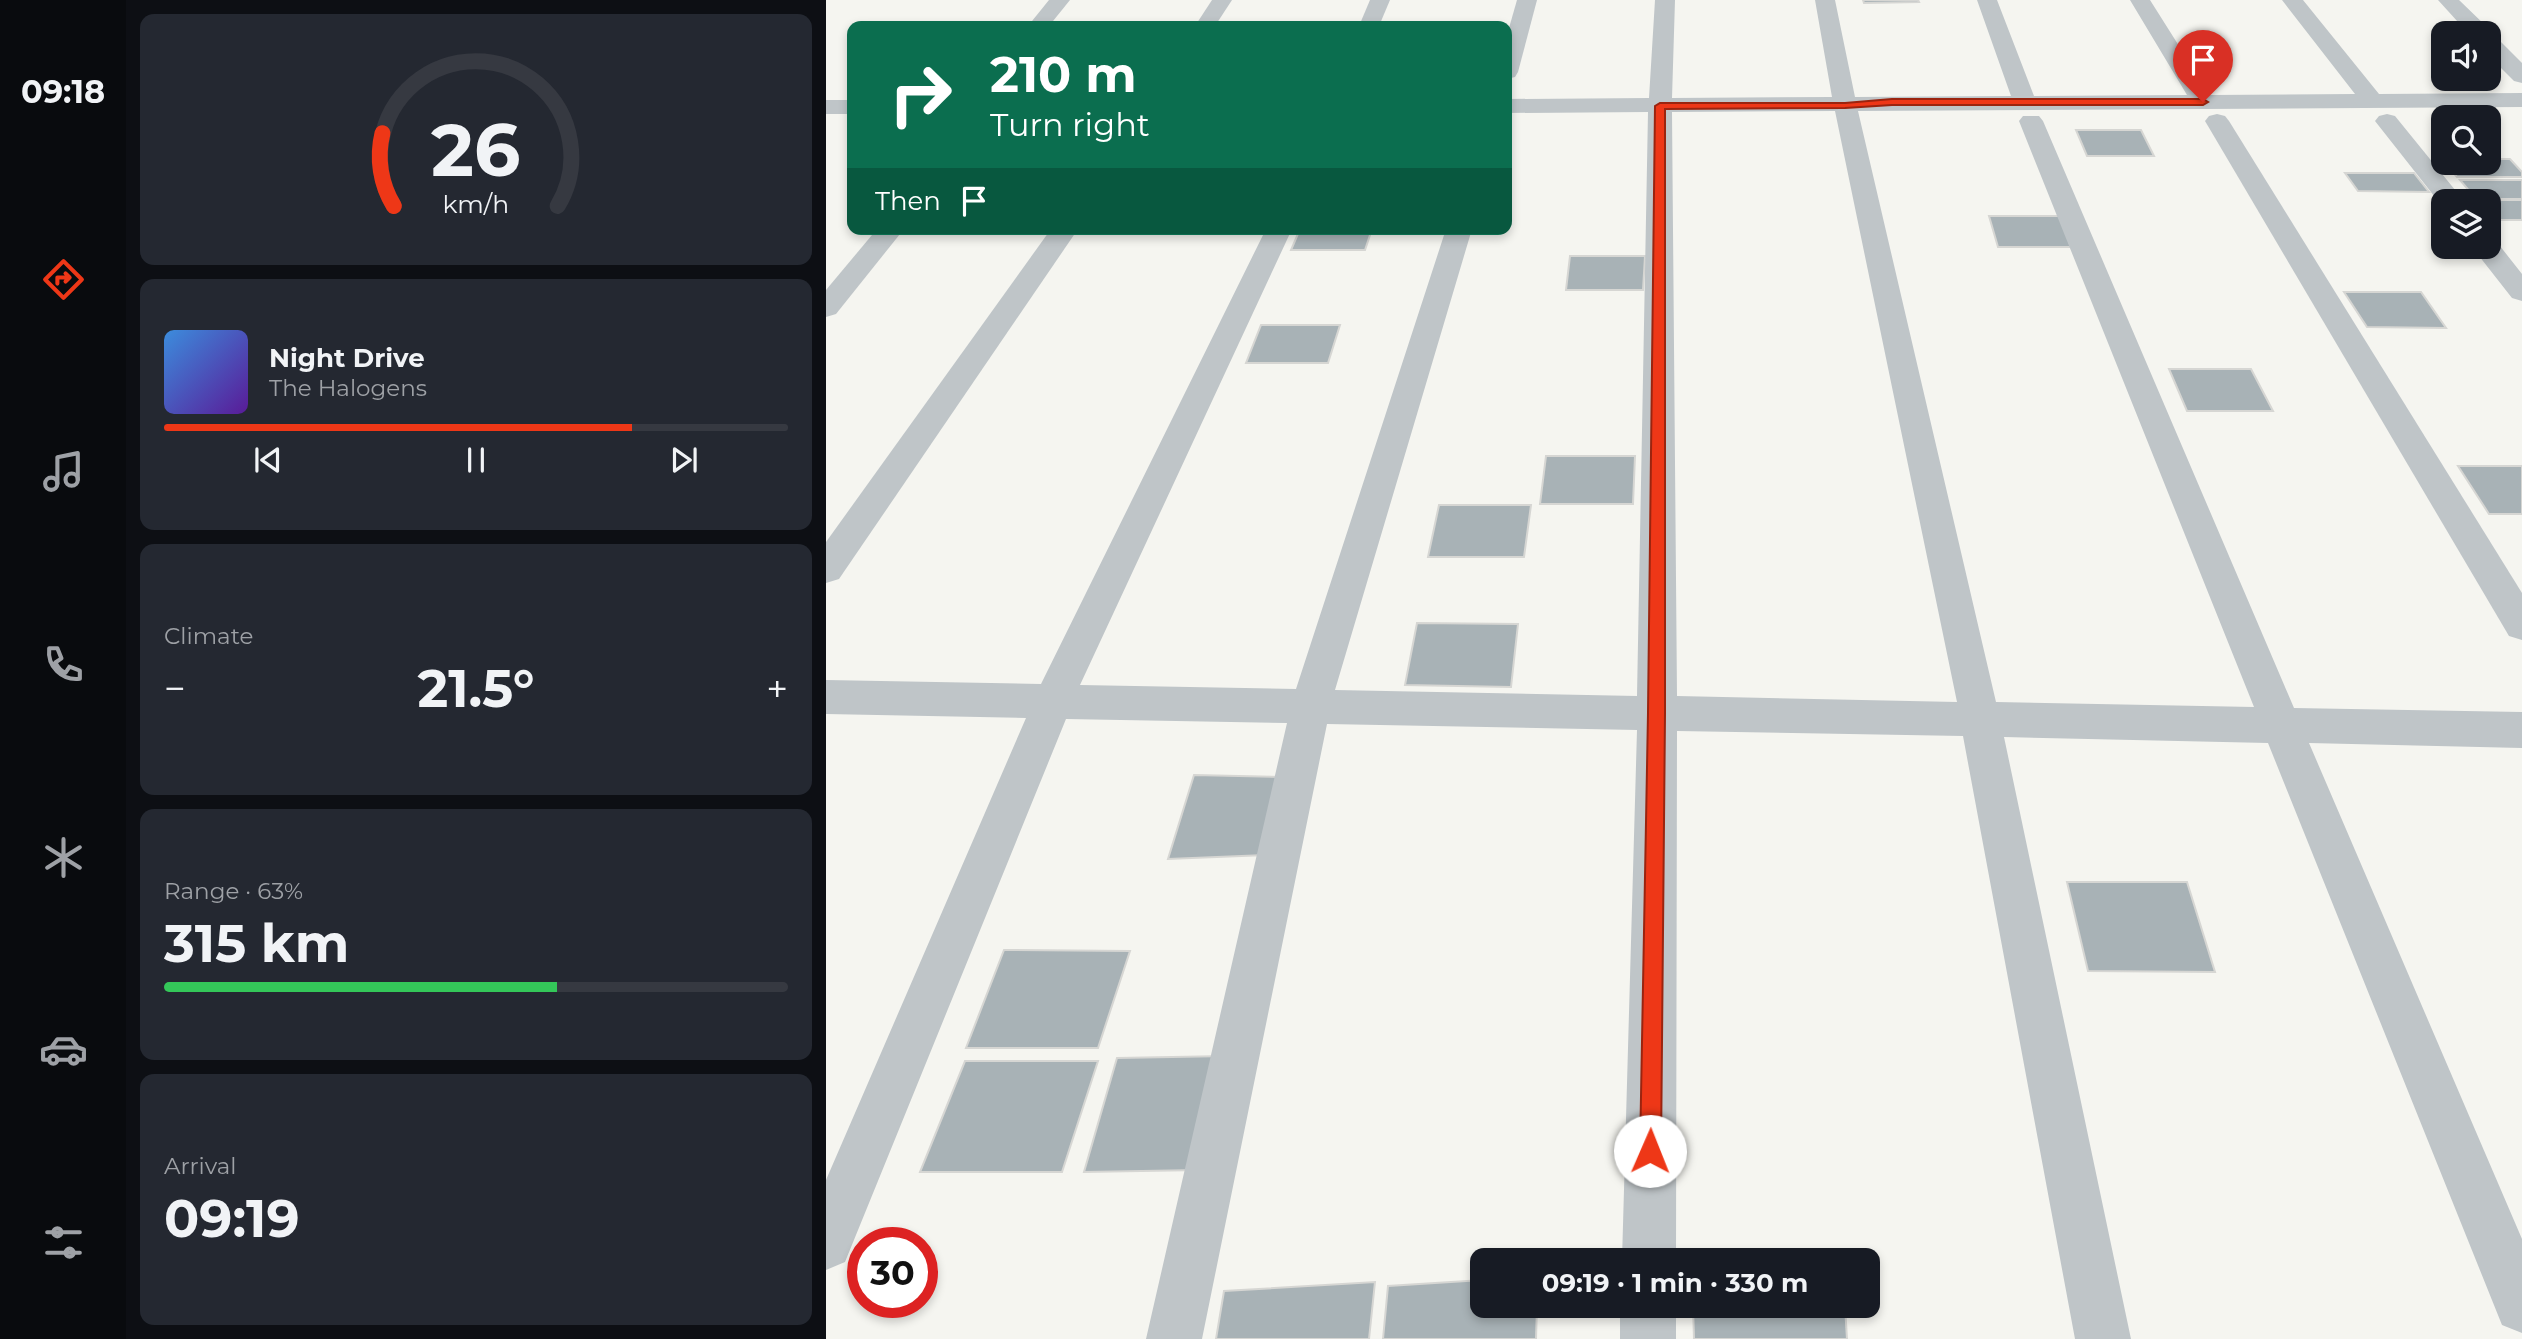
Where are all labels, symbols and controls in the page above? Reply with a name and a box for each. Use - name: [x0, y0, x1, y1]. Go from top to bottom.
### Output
- map controls: [2431, 21, 2501, 259]
- button: sound: [2431, 21, 2501, 91]
- pin: [2173, 30, 2233, 102]
- icon: arrive: [2184, 41, 2222, 79]
- text: 210 m: [990, 45, 1137, 104]
- icon: right: [875, 49, 966, 140]
- text: 09:18: [21, 72, 105, 111]
- text: Turn right: [990, 105, 1150, 144]
- button: search: [2431, 105, 2501, 175]
- text: 26: [431, 106, 521, 194]
- icon: arrive: [955, 182, 993, 220]
- text: Then: [875, 185, 941, 217]
- text: km/h: [443, 188, 509, 218]
- button: layers: [2431, 189, 2501, 259]
- icon: directions: [39, 255, 88, 304]
- text: Night Drive: [269, 342, 425, 374]
- text: The Halogens: [269, 374, 427, 402]
- icon: previous: [249, 441, 287, 479]
- icon: pause: [457, 441, 495, 479]
- icon: next: [665, 441, 703, 479]
- icon: music: [39, 447, 88, 496]
- text: Climate: [164, 622, 253, 650]
- icon: phone: [39, 640, 88, 689]
- text: 21.5°: [417, 657, 535, 720]
- text: −: [164, 665, 186, 712]
- text: +: [766, 665, 788, 712]
- icon: climate: [39, 833, 88, 882]
- text: Range · 63%: [164, 877, 303, 905]
- text: 315 km: [164, 912, 349, 975]
- icon: car: [39, 1025, 88, 1074]
- position arrow: [1613, 1114, 1687, 1188]
- text: Arrival: [164, 1152, 237, 1180]
- text: 09:19: [164, 1187, 300, 1250]
- icon: filters: [39, 1218, 88, 1267]
- speed limit sign: 30: [847, 1227, 938, 1318]
- text: 09:19 · 1 min · 330 m: [1542, 1267, 1808, 1299]

